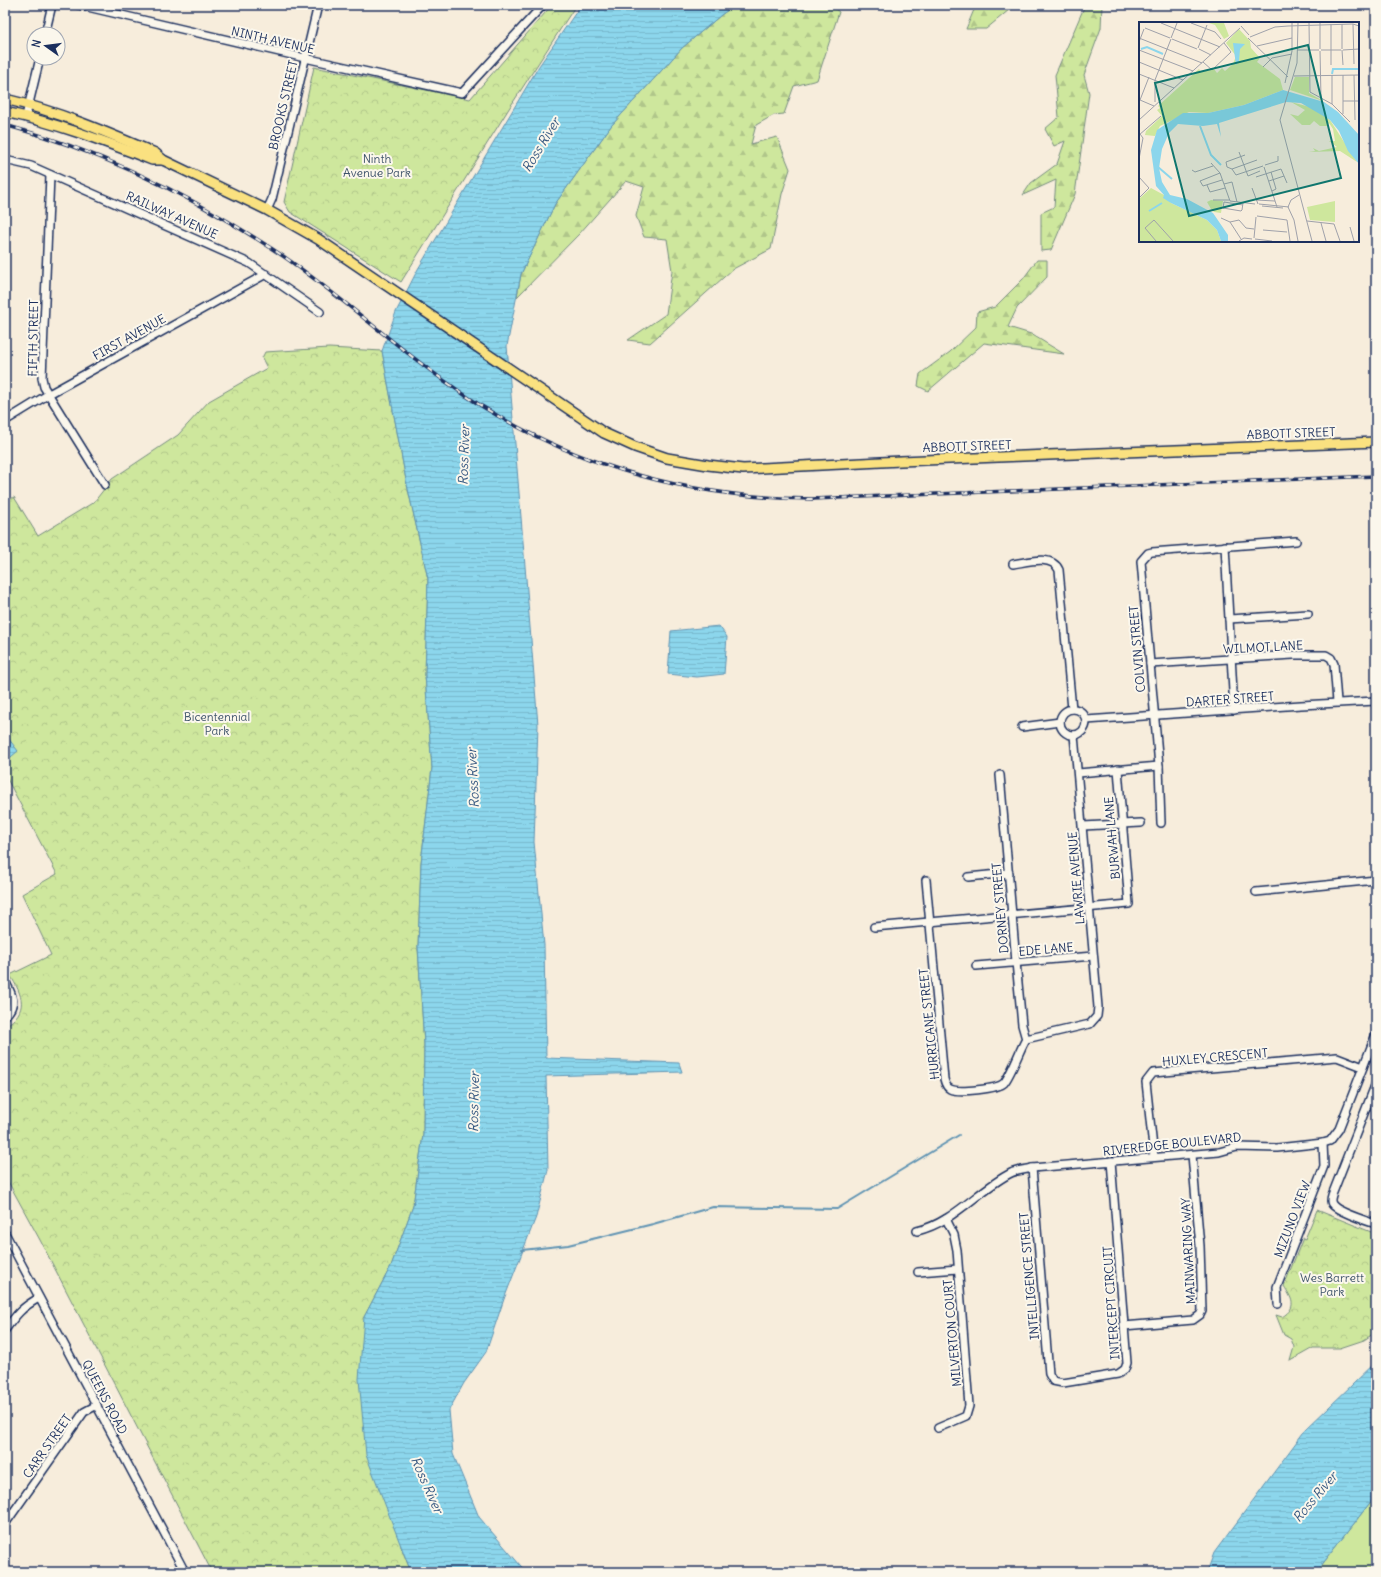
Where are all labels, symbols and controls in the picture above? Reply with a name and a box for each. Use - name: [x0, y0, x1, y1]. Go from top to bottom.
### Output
- inset map: [1139, 22, 1359, 242]
- street label: NINTH AVENUE: [230, 23, 316, 57]
- north arrow: [26, 26, 66, 66]
- text: N: [29, 38, 44, 49]
- street label: BROOKS STREET: [265, 59, 301, 151]
- water label: Ross River: [518, 113, 565, 175]
- park label: Ninth Avenue Park: [343, 151, 411, 180]
- street label: RAILWAY AVENUE: [124, 188, 220, 242]
- street label: FIFTH STREET: [25, 299, 41, 377]
- street label: FIRST AVENUE: [90, 311, 168, 363]
- water label: Ross River: [454, 423, 474, 485]
- street label: ABBOTT STREET: [1246, 424, 1336, 442]
- street label: ABBOTT STREET: [922, 437, 1012, 455]
- street label: COLVIN STREET: [1126, 605, 1148, 693]
- street label: WILMOT LANE: [1223, 637, 1303, 657]
- street label: DARTER STREET: [1185, 688, 1275, 710]
- park label: Bicentennial Park: [184, 709, 250, 738]
- water label: Ross River: [463, 746, 483, 809]
- street label: BURWAH LANE: [1101, 796, 1123, 880]
- street label: LAWRIE AVENUE: [1064, 831, 1088, 925]
- street label: DORNEY STREET: [989, 862, 1011, 954]
- street label: EDE LANE: [1018, 939, 1074, 959]
- street label: HURRICANE STREET: [916, 968, 942, 1080]
- street label: HUXLEY CRESCENT: [1162, 1045, 1268, 1069]
- water label: Ross River: [465, 1070, 483, 1132]
- street label: RIVEREDGE BOULEVARD: [1102, 1129, 1242, 1159]
- street label: MIZUNO VIEW: [1270, 1178, 1314, 1260]
- street label: MAINWARING WAY: [1178, 1197, 1198, 1305]
- street label: INTELLIGENCE STREET: [1016, 1212, 1042, 1340]
- street label: INTERCEPT CIRCUIT: [1100, 1246, 1122, 1360]
- park label: Wes Barrett Park: [1300, 1270, 1364, 1299]
- street label: MILVERTON COURT: [940, 1279, 964, 1387]
- street label: QUEENS ROAD: [79, 1357, 131, 1437]
- street label: CARR STREET: [19, 1411, 75, 1481]
- water label: Ross River: [407, 1454, 448, 1517]
- water label: Ross River: [1289, 1467, 1342, 1526]

